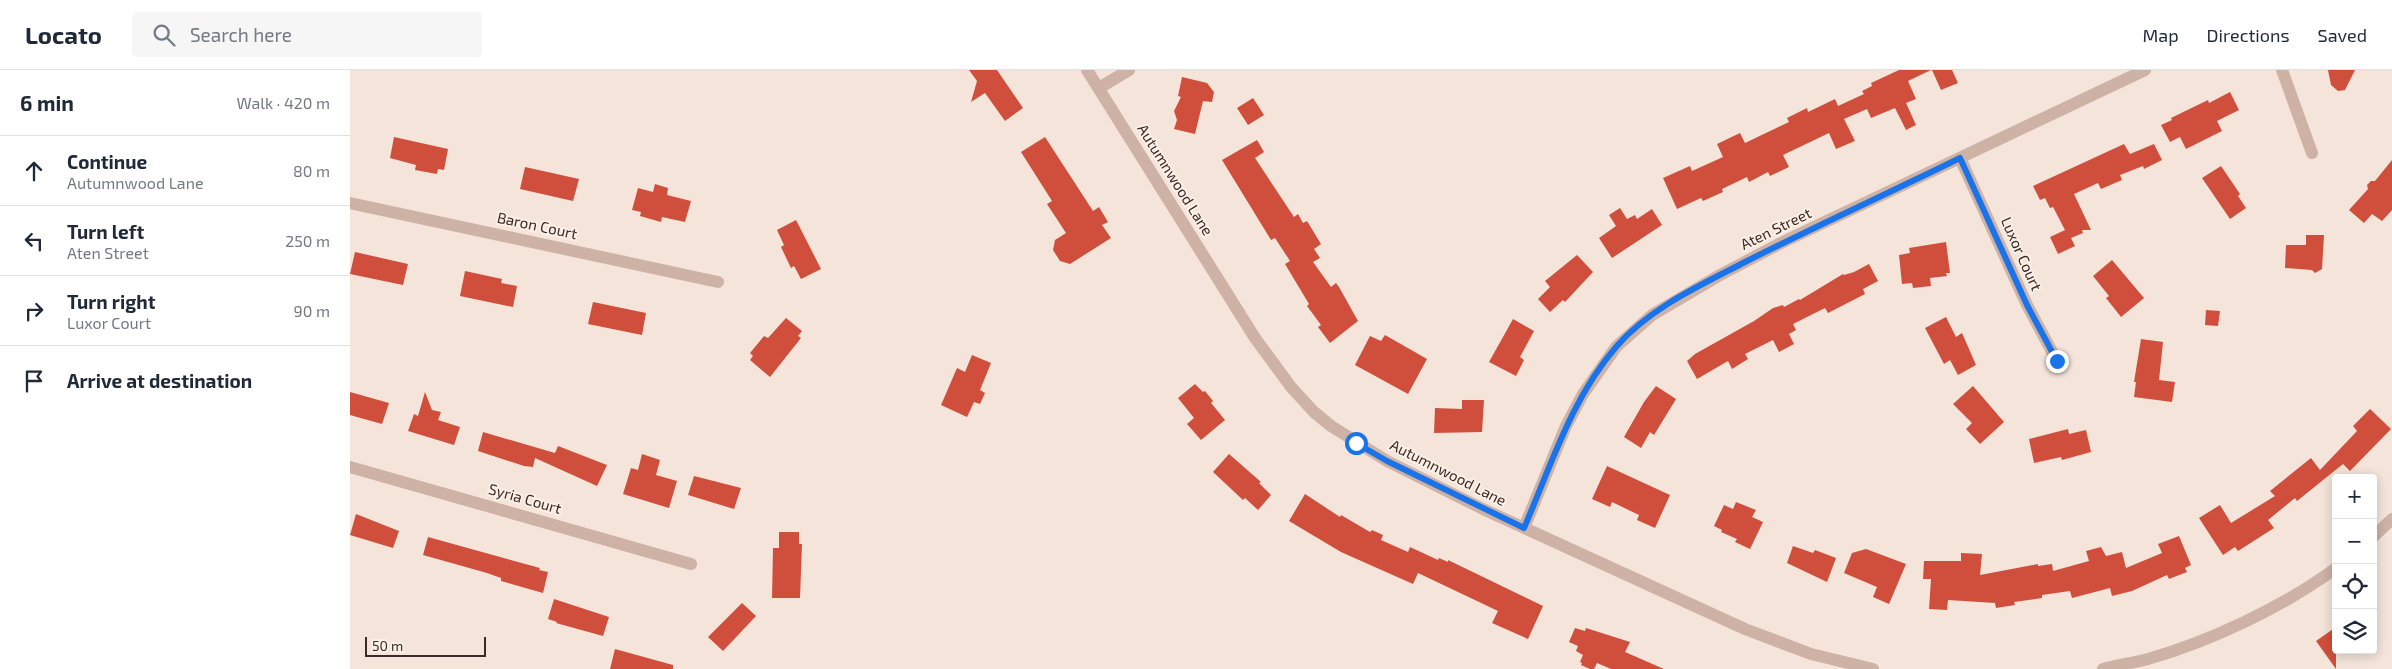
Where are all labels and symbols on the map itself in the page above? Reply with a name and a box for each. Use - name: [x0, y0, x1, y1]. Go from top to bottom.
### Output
- street label: Autumnwood Lane: [1134, 120, 1217, 239]
- street label: Aten Street: [1737, 203, 1814, 253]
- street label: Baron Court: [496, 208, 579, 242]
- street label: Luxor Court: [1998, 214, 2046, 294]
- route end: [2046, 350, 2069, 373]
- route start: [1345, 432, 1368, 455]
- street label: Autumnwood Lane: [1387, 435, 1510, 509]
- street label: Syria Court: [487, 479, 564, 517]
- scale bar: [365, 634, 486, 657]

